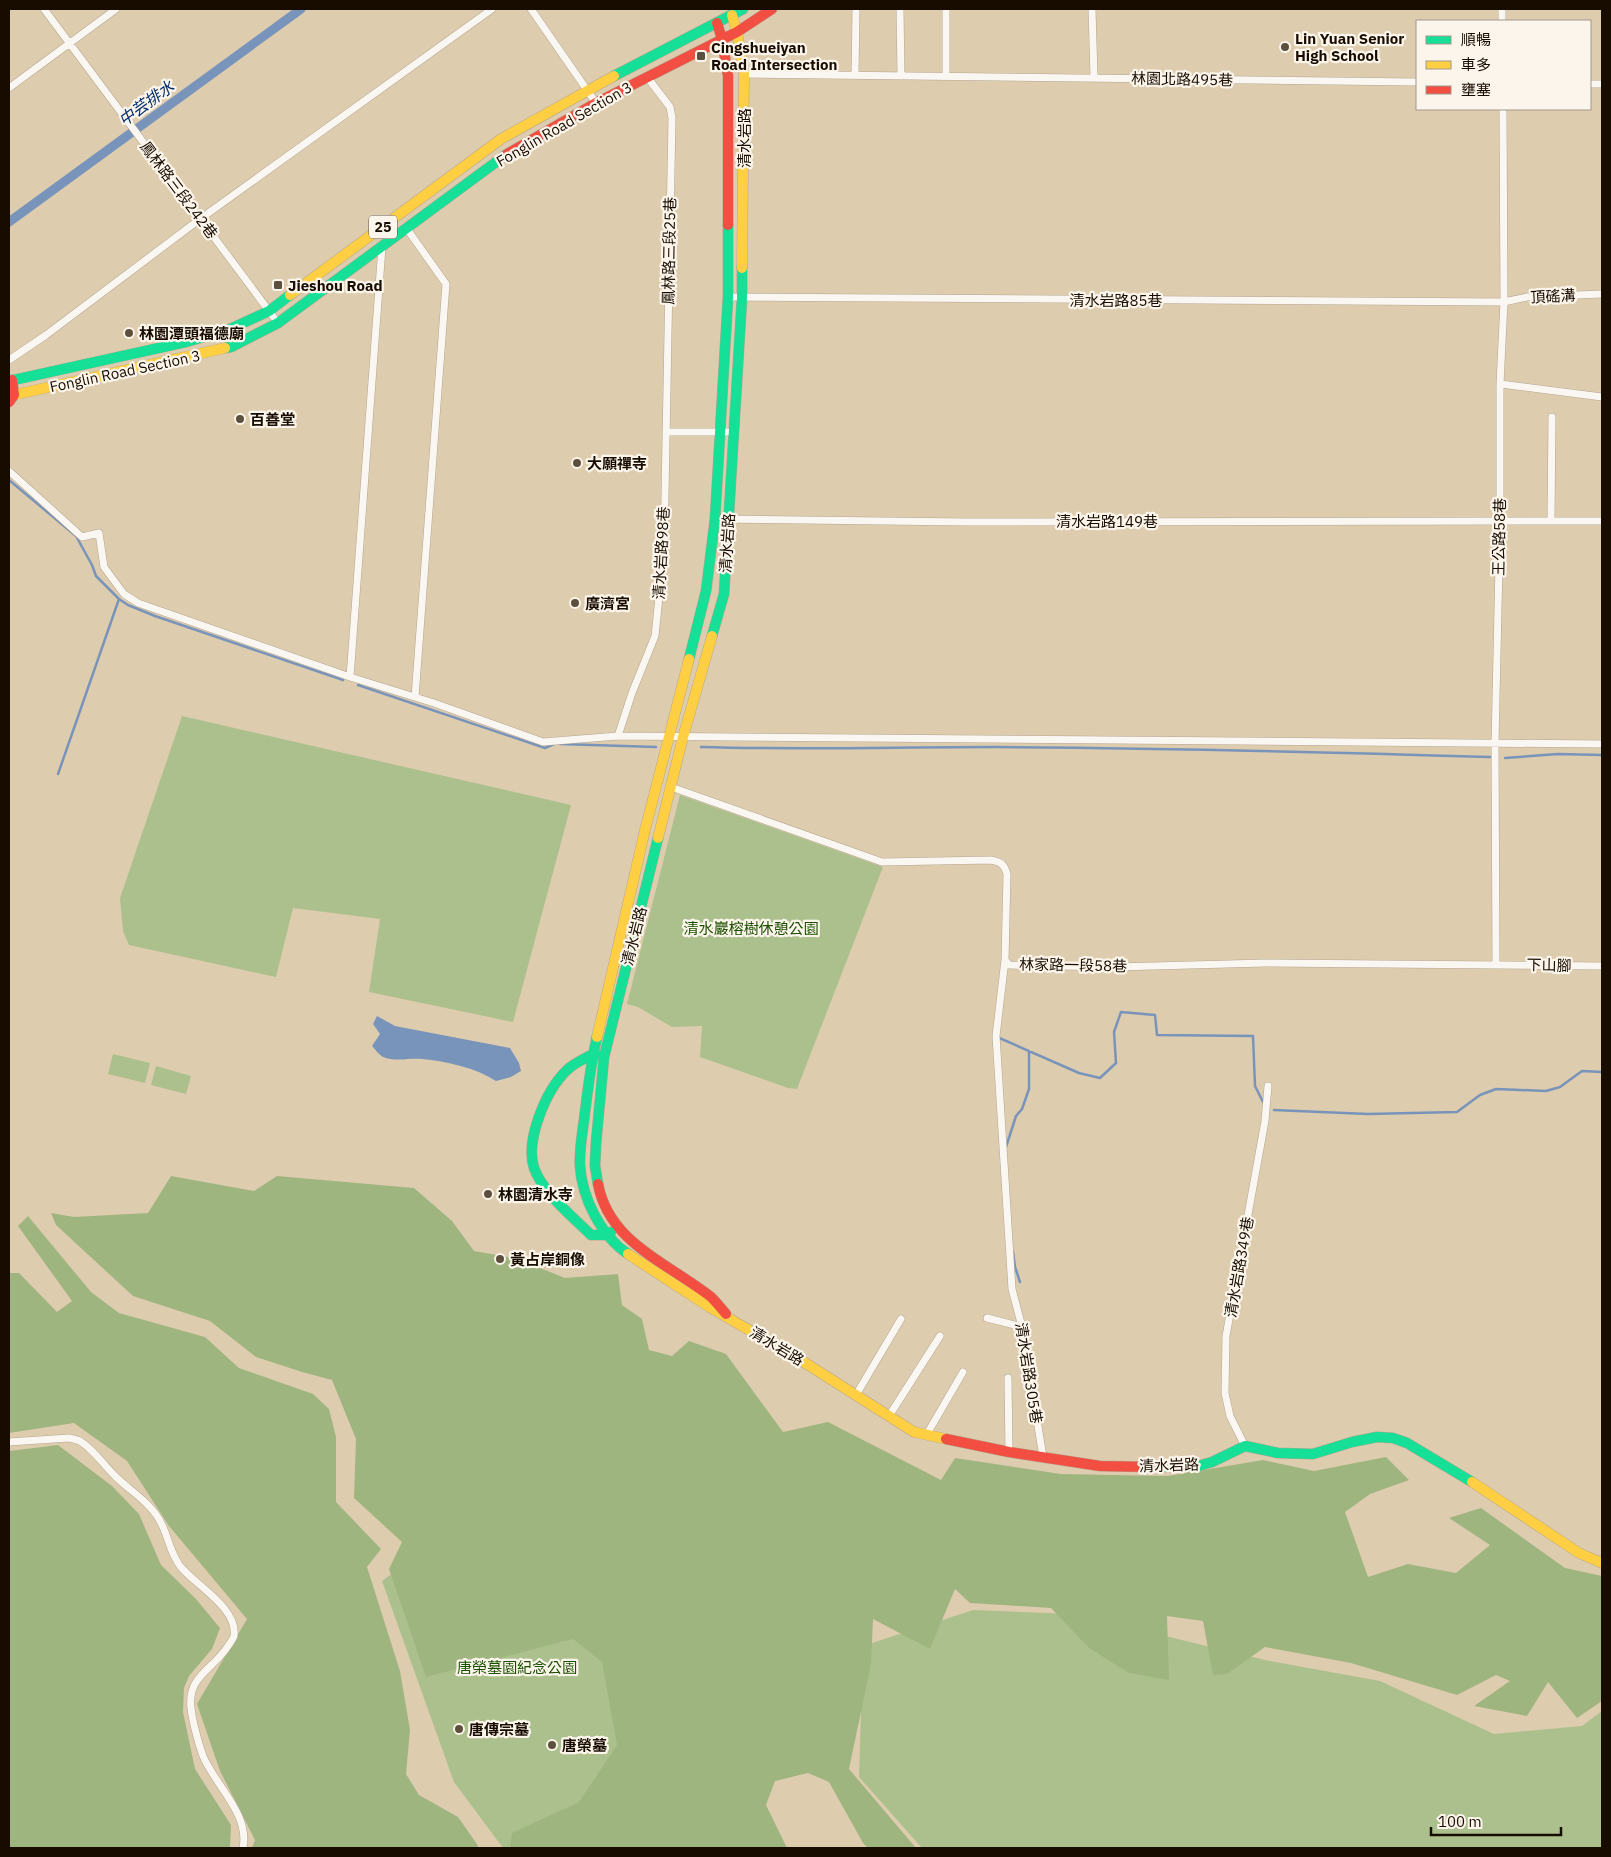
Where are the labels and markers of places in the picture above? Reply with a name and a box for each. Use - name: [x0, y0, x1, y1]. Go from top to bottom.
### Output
- place label: Lin Yuan Senior High School: [1295, 29, 1404, 65]
- place label: Cingshueiyan Road Intersection: [711, 38, 837, 74]
- marker: Lin Yuan Senior High School: [1279, 41, 1291, 53]
- marker: Cingshueiyan Road Intersection: [695, 50, 707, 62]
- place label: Jieshou Road: [288, 276, 383, 295]
- marker: Jieshou Road: [272, 279, 284, 291]
- place label: 林園潭頭福德廟: [139, 324, 244, 343]
- marker: 林園潭頭福德廟: [123, 327, 135, 339]
- place label: 百善堂: [250, 410, 295, 429]
- marker: 百善堂: [234, 413, 246, 425]
- place label: 大願禪寺: [587, 454, 647, 473]
- marker: 大願禪寺: [571, 457, 583, 469]
- place label: 廣濟宮: [585, 594, 630, 613]
- marker: 廣濟宮: [569, 597, 581, 609]
- place label: 林園清水寺: [498, 1185, 573, 1204]
- marker: 林園清水寺: [482, 1188, 494, 1200]
- place label: 黃占岸銅像: [510, 1250, 585, 1269]
- marker: 黃占岸銅像: [494, 1253, 506, 1265]
- place label: 唐傳宗墓: [469, 1720, 529, 1739]
- marker: 唐傳宗墓: [453, 1723, 465, 1735]
- place label: 唐榮墓: [562, 1736, 607, 1755]
- marker: 唐榮墓: [546, 1739, 558, 1751]

